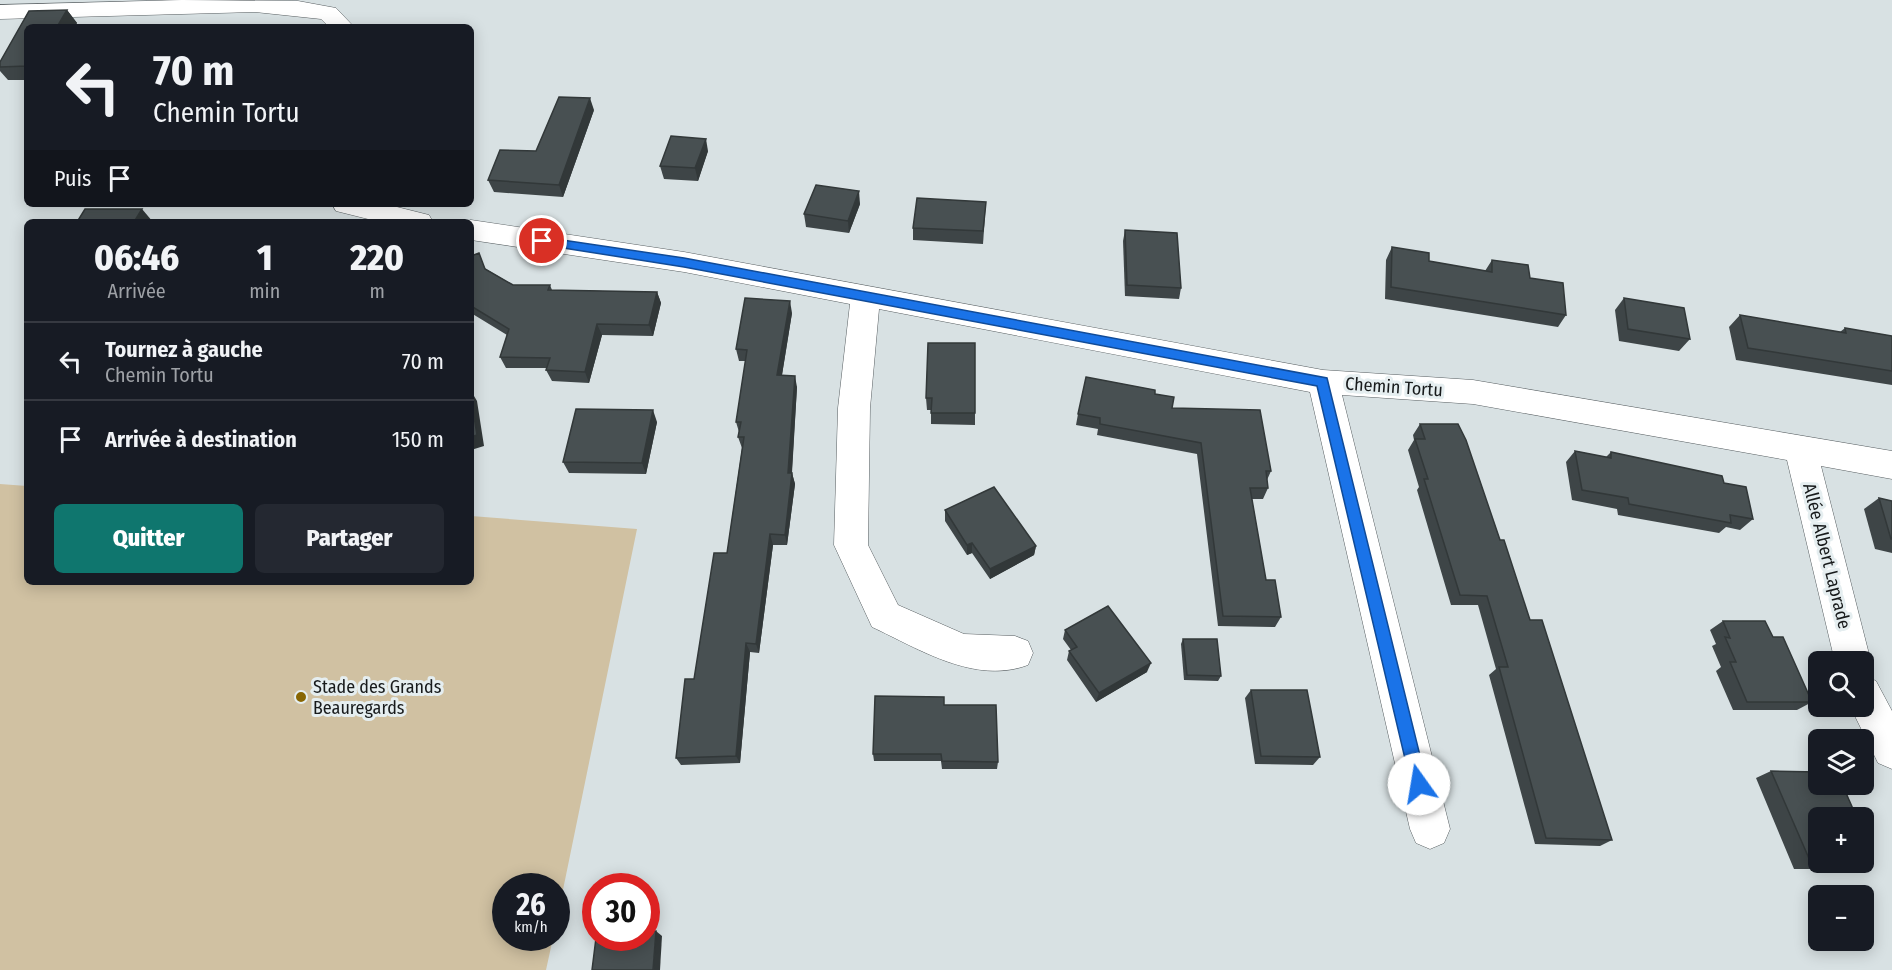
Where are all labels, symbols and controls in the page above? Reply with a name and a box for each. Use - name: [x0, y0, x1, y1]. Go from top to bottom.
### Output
- text: 70 m: [153, 46, 234, 96]
- icon: left: [54, 48, 132, 126]
- text: Chemin Tortu: [153, 97, 300, 129]
- icon: arrive: [103, 162, 136, 195]
- text: Puis: [54, 165, 91, 192]
- pin: [516, 215, 567, 266]
- icon: arrive: [525, 224, 558, 257]
- text: 06:46: [94, 236, 179, 280]
- text: 1: [257, 236, 273, 280]
- text: 220: [350, 236, 404, 280]
- text: Arrivée: [108, 279, 166, 303]
- text: min: [249, 279, 280, 303]
- text: m: [369, 279, 385, 303]
- text: Tournez à gauche: [105, 336, 263, 363]
- icon: left: [54, 345, 87, 378]
- text: 70 m: [402, 348, 444, 375]
- text: Chemin Tortu: [105, 363, 214, 387]
- street label: Chemin Tortu: [1344, 373, 1444, 401]
- icon: arrive: [54, 423, 87, 456]
- text: Arrivée à destination: [105, 426, 297, 453]
- text: 150 m: [392, 426, 444, 453]
- street label: Allée Albert Laprade: [1798, 481, 1856, 631]
- button: Quitter: [54, 504, 243, 573]
- button: Partager: [255, 504, 444, 573]
- map controls: [1808, 651, 1874, 951]
- button: search: [1808, 651, 1874, 717]
- place label: Stade des Grands Beauregards: [313, 676, 442, 719]
- marker: Stade des Grands Beauregards: [294, 690, 308, 704]
- button: layers: [1808, 729, 1874, 795]
- position arrow: [1387, 752, 1451, 816]
- button: +: [1808, 807, 1874, 873]
- speed limit sign: 30: [582, 873, 660, 951]
- button: −: [1808, 885, 1874, 951]
- text: 26: [516, 887, 546, 923]
- text: km/h: [514, 918, 548, 936]

